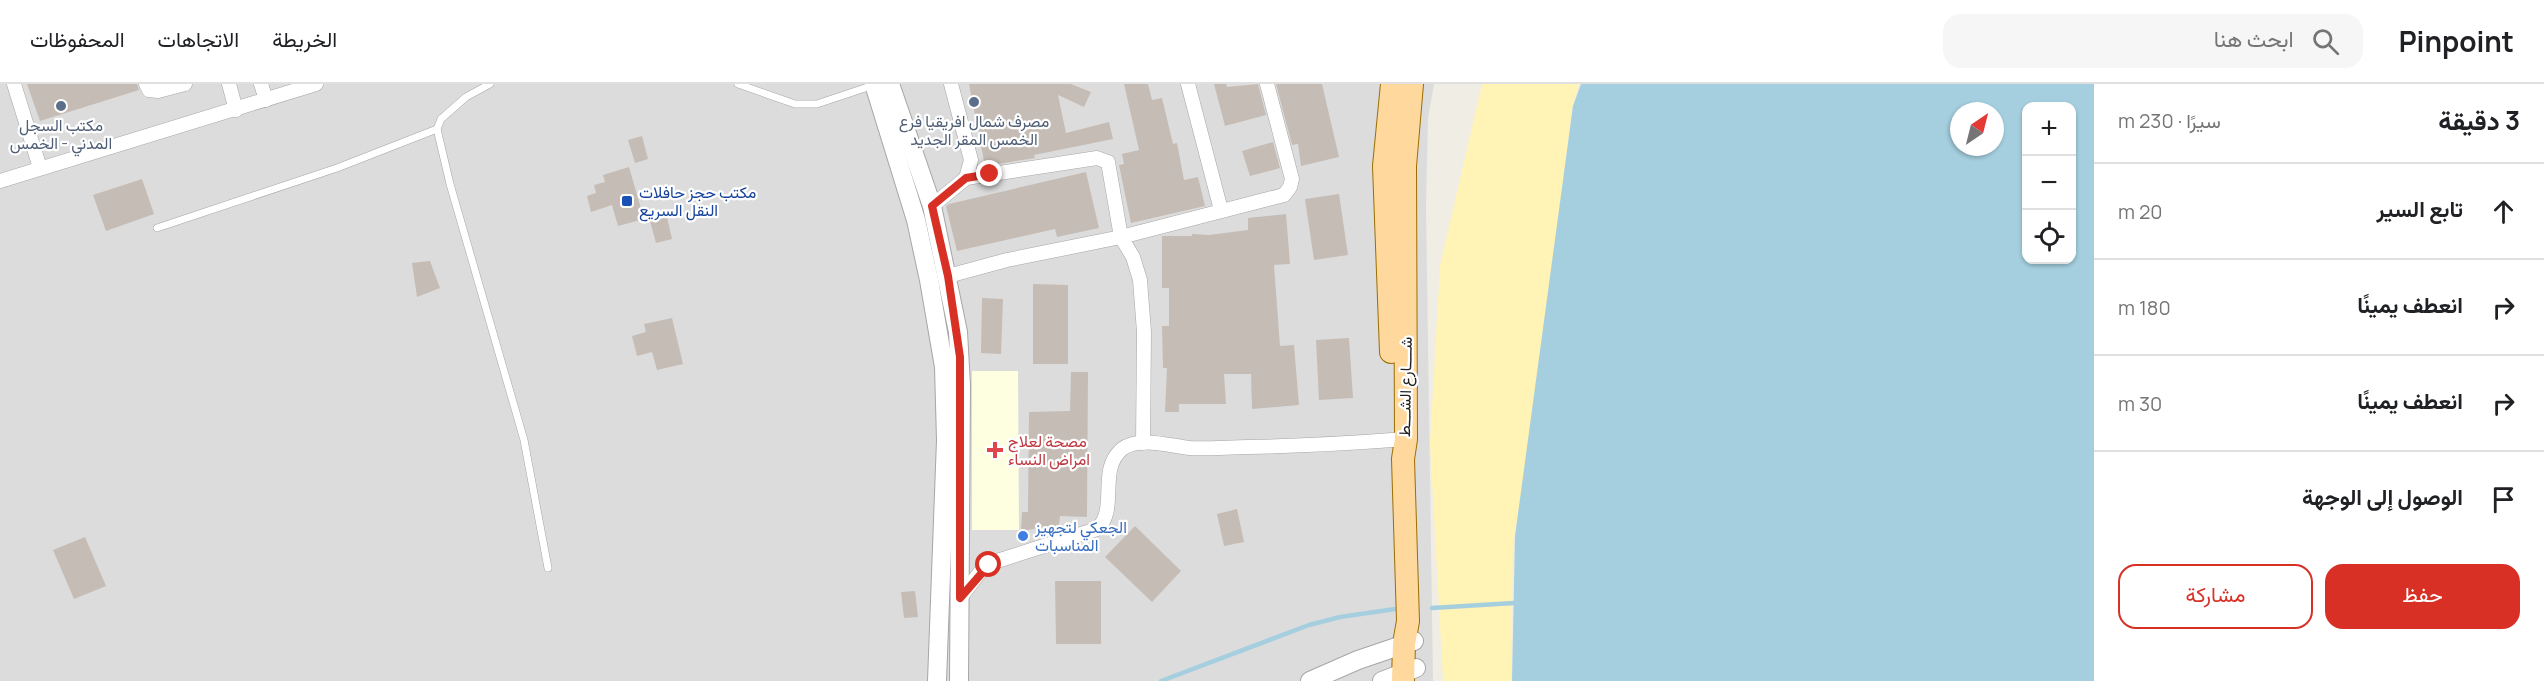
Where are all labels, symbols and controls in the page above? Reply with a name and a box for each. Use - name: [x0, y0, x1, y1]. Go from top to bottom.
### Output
- search box: [1943, 14, 2363, 68]
- text: Pinpoint: [2399, 22, 2514, 60]
- text: ابحث هنا: [2214, 24, 2294, 54]
- text: المحفوظات: [30, 25, 125, 53]
- text: الاتجاهات: [158, 25, 239, 53]
- text: الخريطة: [272, 25, 337, 53]
- icon: search: [2309, 25, 2342, 58]
- marker: مصرف شمال افريقيا فرع الخمس المقر الجديد: [967, 95, 981, 109]
- marker: مكتب السجل المدني - الخمس: [54, 99, 68, 113]
- north arrow: [1950, 102, 2004, 156]
- map controls: [2022, 102, 2076, 264]
- button: +: [2022, 102, 2076, 156]
- text: 3 دقيقة: [2438, 102, 2520, 138]
- text: سيرًا · 230 m: [2118, 107, 2221, 134]
- place label: مصرف شمال افريقيا فرع الخمس المقر الجديد: [899, 110, 1049, 150]
- place label: مكتب السجل المدني - الخمس: [10, 114, 112, 157]
- button: −: [2022, 156, 2076, 210]
- route end: [976, 160, 1002, 186]
- place label: مكتب حجز حافلات النقل السريع: [639, 181, 756, 222]
- marker: مكتب حجز حافلات النقل السريع: [620, 194, 634, 208]
- text: تابع السير: [2377, 194, 2463, 224]
- icon: ahead: [2487, 195, 2520, 228]
- text: 20 m: [2118, 198, 2163, 225]
- button: locate: [2022, 210, 2076, 264]
- text: انعطف يمينًا: [2357, 290, 2463, 320]
- icon: right: [2487, 291, 2520, 324]
- text: 180 m: [2118, 294, 2171, 321]
- street label: شــــارع الشـــط: [1393, 337, 1418, 437]
- text: انعطف يمينًا: [2357, 386, 2463, 416]
- icon: right: [2487, 387, 2520, 420]
- text: 30 m: [2118, 390, 2162, 417]
- place label: مصحة لعلاج امراض النساء: [1008, 430, 1090, 470]
- marker: مصحة لعلاج امراض النساء: [986, 441, 1004, 459]
- text: الوصول إلى الوجهة: [2302, 482, 2463, 512]
- icon: arrive: [2487, 483, 2520, 516]
- place label: الجعكي لتجهيز المناسبات: [1034, 516, 1127, 556]
- marker: الجعكي لتجهيز المناسبات: [1016, 529, 1030, 543]
- route start: [975, 551, 1001, 577]
- button: مشاركة: [2118, 564, 2313, 629]
- button: حفظ: [2325, 564, 2520, 629]

